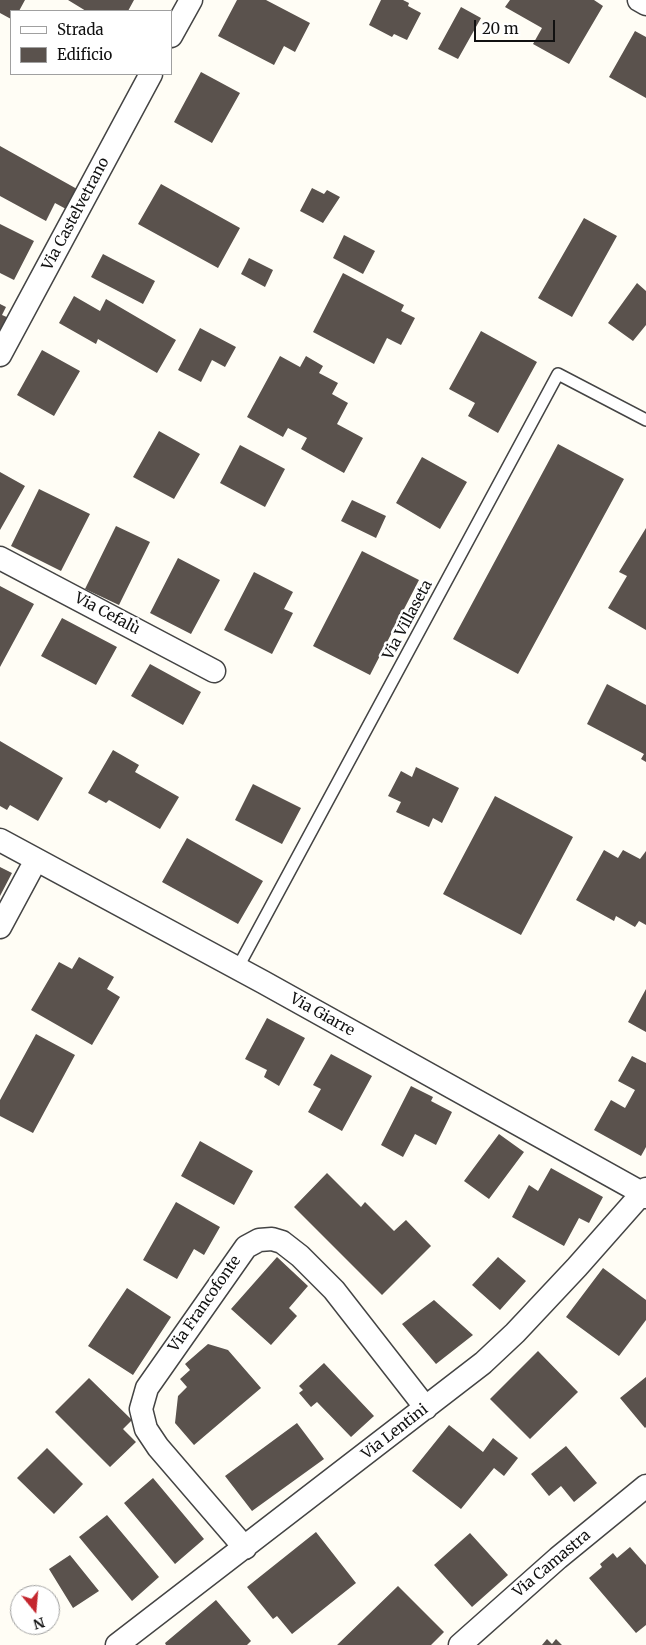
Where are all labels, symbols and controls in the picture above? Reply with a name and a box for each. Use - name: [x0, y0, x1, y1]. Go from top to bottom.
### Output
- legend: [10, 10, 172, 75]
- scale bar: [476, 10, 557, 42]
- text: 20 m: [482, 19, 519, 38]
- text: Strada: [57, 20, 104, 39]
- text: Edificio: [57, 45, 112, 64]
- street label: Via Castelvetrano: [39, 155, 113, 273]
- street label: Via Villaseta: [379, 577, 437, 663]
- street label: Via Cefalù: [71, 589, 143, 639]
- street label: Via Giarre: [287, 990, 357, 1040]
- street label: Via Francofonte: [165, 1253, 245, 1355]
- street label: Via Lentini: [358, 1401, 432, 1463]
- street label: Via Camastra: [510, 1527, 594, 1601]
- north arrow: [10, 1585, 60, 1635]
- text: N: [31, 1613, 47, 1634]

